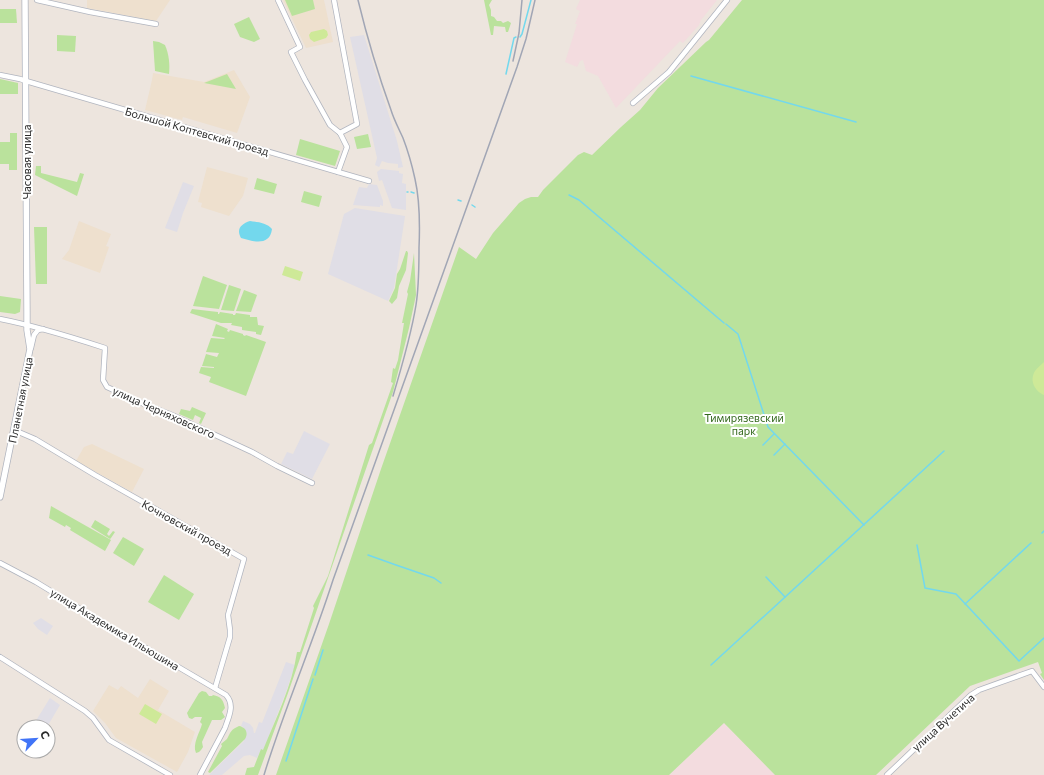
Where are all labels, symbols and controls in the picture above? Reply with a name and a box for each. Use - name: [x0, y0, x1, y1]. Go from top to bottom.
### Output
- street label: Большой Коптевский проезд: [124, 104, 271, 158]
- street label: Часовая улица: [20, 125, 33, 199]
- street label: Планетная улица: [5, 356, 35, 444]
- street label: улица Черняховского: [111, 384, 218, 441]
- park label: Тимирязевский парк: [704, 411, 784, 437]
- street label: Кочновский проезд: [140, 497, 235, 557]
- street label: улица Академика Ильюшина: [48, 585, 182, 673]
- street label: улица Вучетича: [909, 691, 977, 753]
- north arrow: [16, 719, 56, 759]
- text: С: [38, 728, 53, 741]

